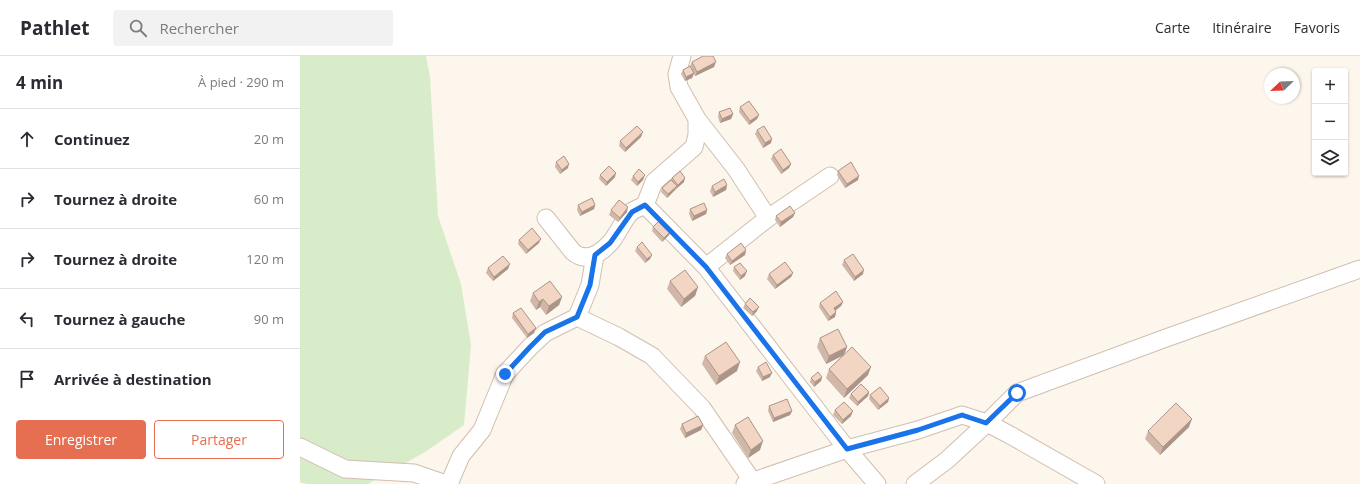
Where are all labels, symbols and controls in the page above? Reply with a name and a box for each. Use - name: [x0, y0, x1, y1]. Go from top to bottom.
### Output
- search box: [113, 10, 393, 46]
- text: Pathlet: [20, 15, 89, 41]
- icon: search: [127, 17, 149, 39]
- text: Rechercher: [159, 18, 239, 38]
- text: Carte: [1155, 18, 1190, 37]
- text: Itinéraire: [1212, 18, 1272, 37]
- text: Favoris: [1294, 18, 1340, 37]
- north arrow: [1264, 68, 1300, 104]
- map controls: [1312, 68, 1348, 176]
- button: +: [1312, 68, 1348, 104]
- text: 4 min: [16, 71, 63, 94]
- text: À pied · 290 m: [198, 73, 284, 91]
- button: −: [1312, 104, 1348, 140]
- icon: ahead: [16, 128, 38, 150]
- text: Continuez: [54, 129, 130, 149]
- text: 20 m: [254, 130, 284, 148]
- button: layers: [1312, 140, 1348, 176]
- icon: right: [16, 188, 38, 210]
- text: Tournez à droite: [54, 189, 177, 209]
- text: 60 m: [254, 190, 284, 208]
- icon: right: [16, 248, 38, 270]
- text: Tournez à droite: [54, 249, 177, 269]
- text: 120 m: [246, 250, 284, 268]
- icon: left: [16, 308, 38, 330]
- text: Tournez à gauche: [54, 309, 185, 329]
- text: 90 m: [254, 310, 284, 328]
- route end: [496, 365, 514, 383]
- icon: arrive: [16, 368, 38, 390]
- text: Arrivée à destination: [54, 369, 212, 389]
- route start: [1008, 384, 1026, 402]
- button: Enregistrer: [16, 420, 146, 459]
- button: Partager: [154, 420, 284, 459]

